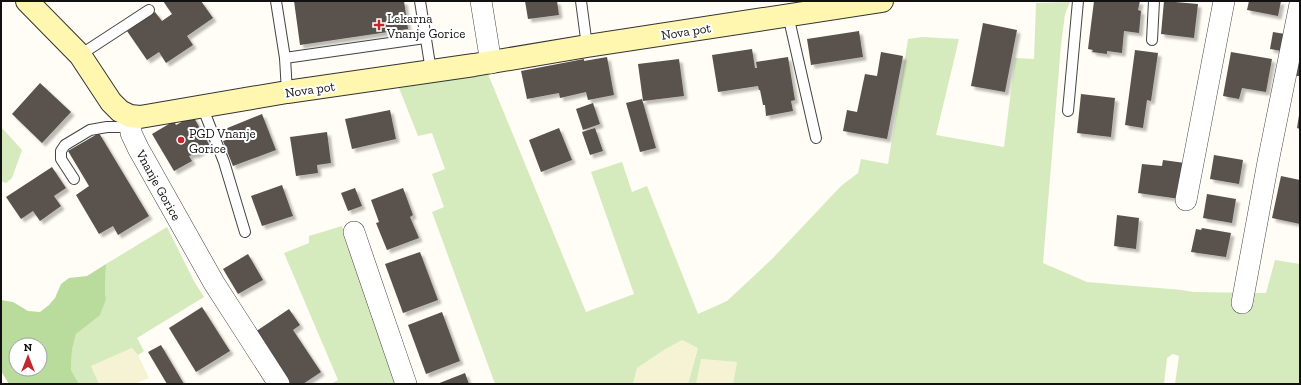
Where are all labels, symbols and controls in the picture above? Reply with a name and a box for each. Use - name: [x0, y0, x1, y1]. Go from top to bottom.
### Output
- place label: Lekarna Vnanje Gorice: [386, 11, 465, 42]
- marker: Lekarna Vnanje Gorice: [374, 20, 384, 30]
- street label: Nova pot: [660, 20, 712, 43]
- street label: Nova pot: [284, 79, 336, 100]
- place label: PGD Vnanje Gorice: [189, 126, 256, 156]
- marker: PGD Vnanje Gorice: [176, 135, 186, 145]
- street label: Vnanje Gorice: [132, 146, 184, 224]
- north arrow: [8, 337, 48, 377]
- text: N: [24, 341, 33, 354]

